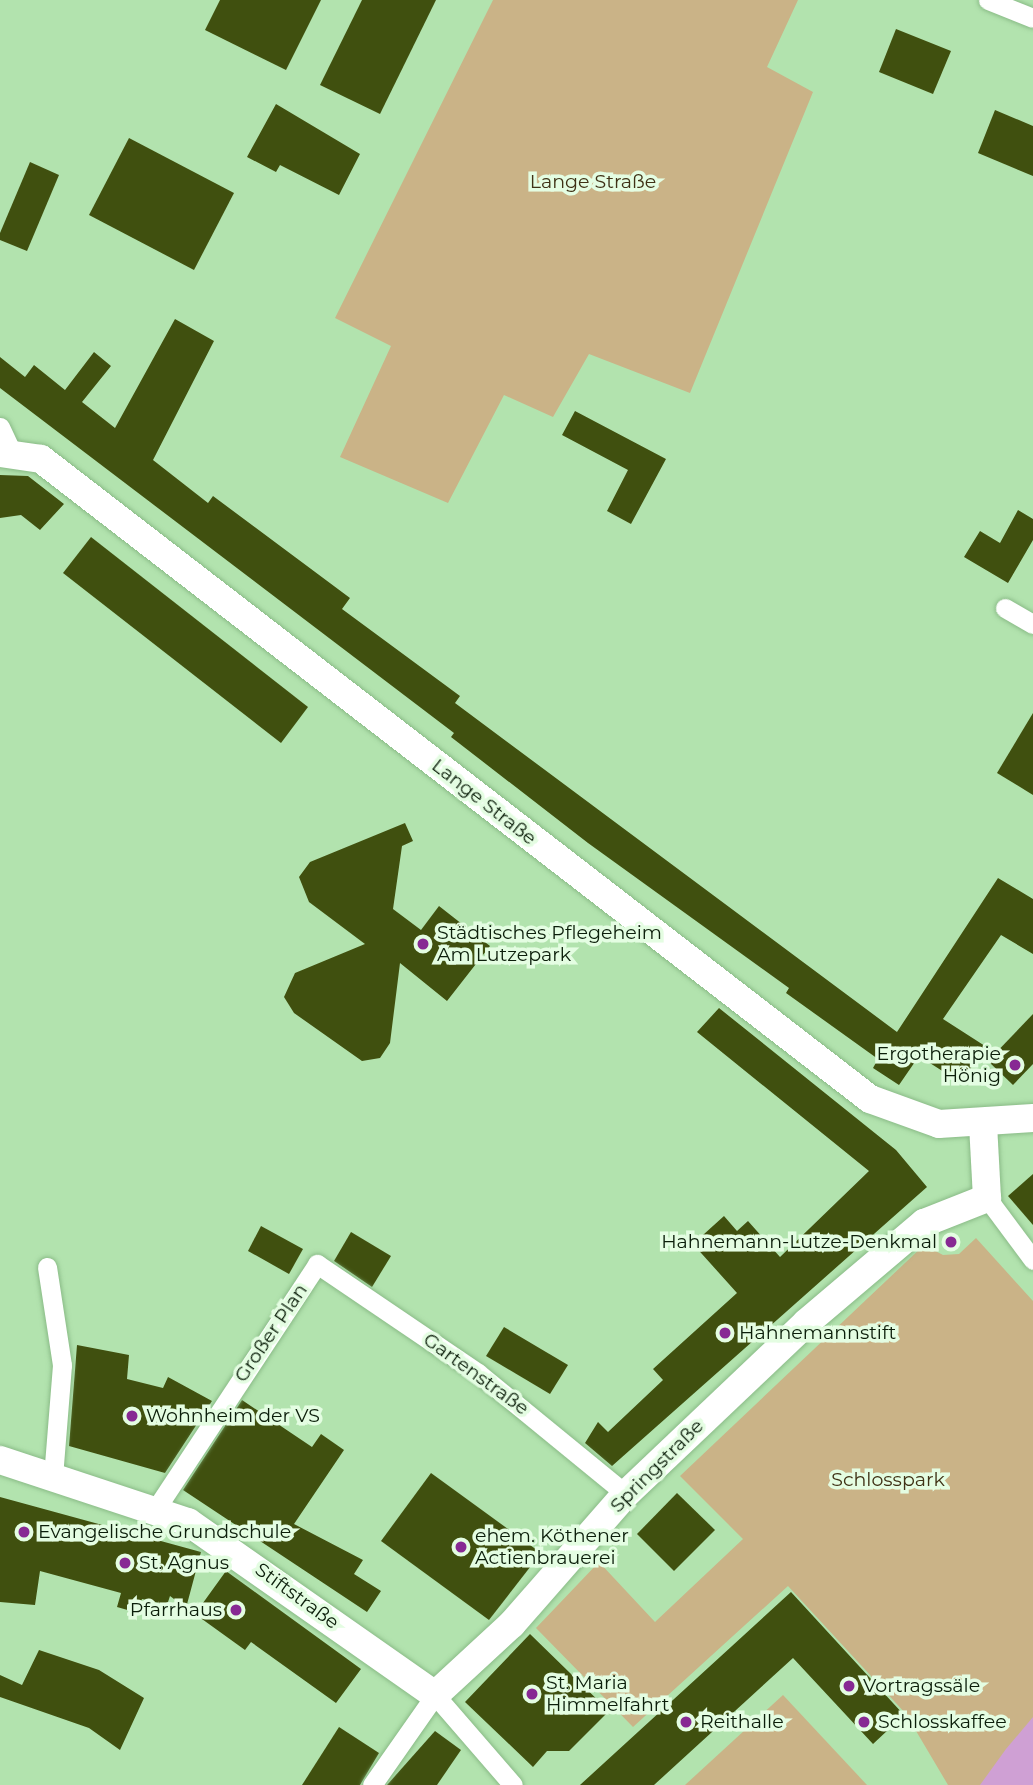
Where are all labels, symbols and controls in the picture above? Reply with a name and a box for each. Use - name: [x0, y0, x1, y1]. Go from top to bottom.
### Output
- park label: Lange Straße: [530, 171, 656, 193]
- street label: Lange Straße: [427, 754, 541, 850]
- place label: Städtisches Pflegeheim Am Lutzepark: [437, 922, 662, 966]
- marker: Städtisches Pflegeheim Am Lutzepark: [415, 936, 431, 952]
- place label: Ergotherapie Hönig: [876, 1043, 1001, 1087]
- marker: Ergotherapie Hönig: [1007, 1057, 1023, 1073]
- place label: Hahnemann-Lutze-Denkmal: [661, 1231, 937, 1253]
- marker: Hahnemann-Lutze-Denkmal: [943, 1234, 959, 1250]
- street label: Großer Plan: [230, 1280, 312, 1386]
- place label: Hahnemannstift: [739, 1322, 896, 1344]
- marker: Hahnemannstift: [717, 1325, 733, 1341]
- street label: Gartenstraße: [419, 1328, 533, 1420]
- place label: Wohnheim der VS: [146, 1405, 320, 1427]
- marker: Wohnheim der VS: [124, 1408, 140, 1424]
- street label: Springstraße: [606, 1415, 708, 1517]
- park label: Schlosspark: [831, 1469, 945, 1491]
- place label: Evangelische Grundschule: [38, 1521, 291, 1543]
- marker: Evangelische Grundschule: [16, 1524, 32, 1540]
- place label: ehem. Köthener Actienbrauerei: [475, 1525, 629, 1569]
- marker: ehem. Köthener Actienbrauerei: [453, 1539, 469, 1555]
- place label: St. Agnus: [139, 1552, 229, 1574]
- marker: St. Agnus: [117, 1555, 133, 1571]
- street label: Stiftstraße: [251, 1558, 343, 1634]
- place label: Pfarrhaus: [130, 1599, 222, 1621]
- marker: Pfarrhaus: [228, 1602, 244, 1618]
- place label: St. Maria Himmelfahrt: [546, 1672, 669, 1716]
- place label: Vortragssäle: [863, 1675, 980, 1697]
- marker: Vortragssäle: [841, 1678, 857, 1694]
- marker: St. Maria Himmelfahrt: [524, 1686, 540, 1702]
- place label: Reithalle: [700, 1711, 784, 1733]
- place label: Schlosskaffee: [878, 1711, 1007, 1733]
- marker: Reithalle: [678, 1714, 694, 1730]
- marker: Schlosskaffee: [856, 1714, 872, 1730]

